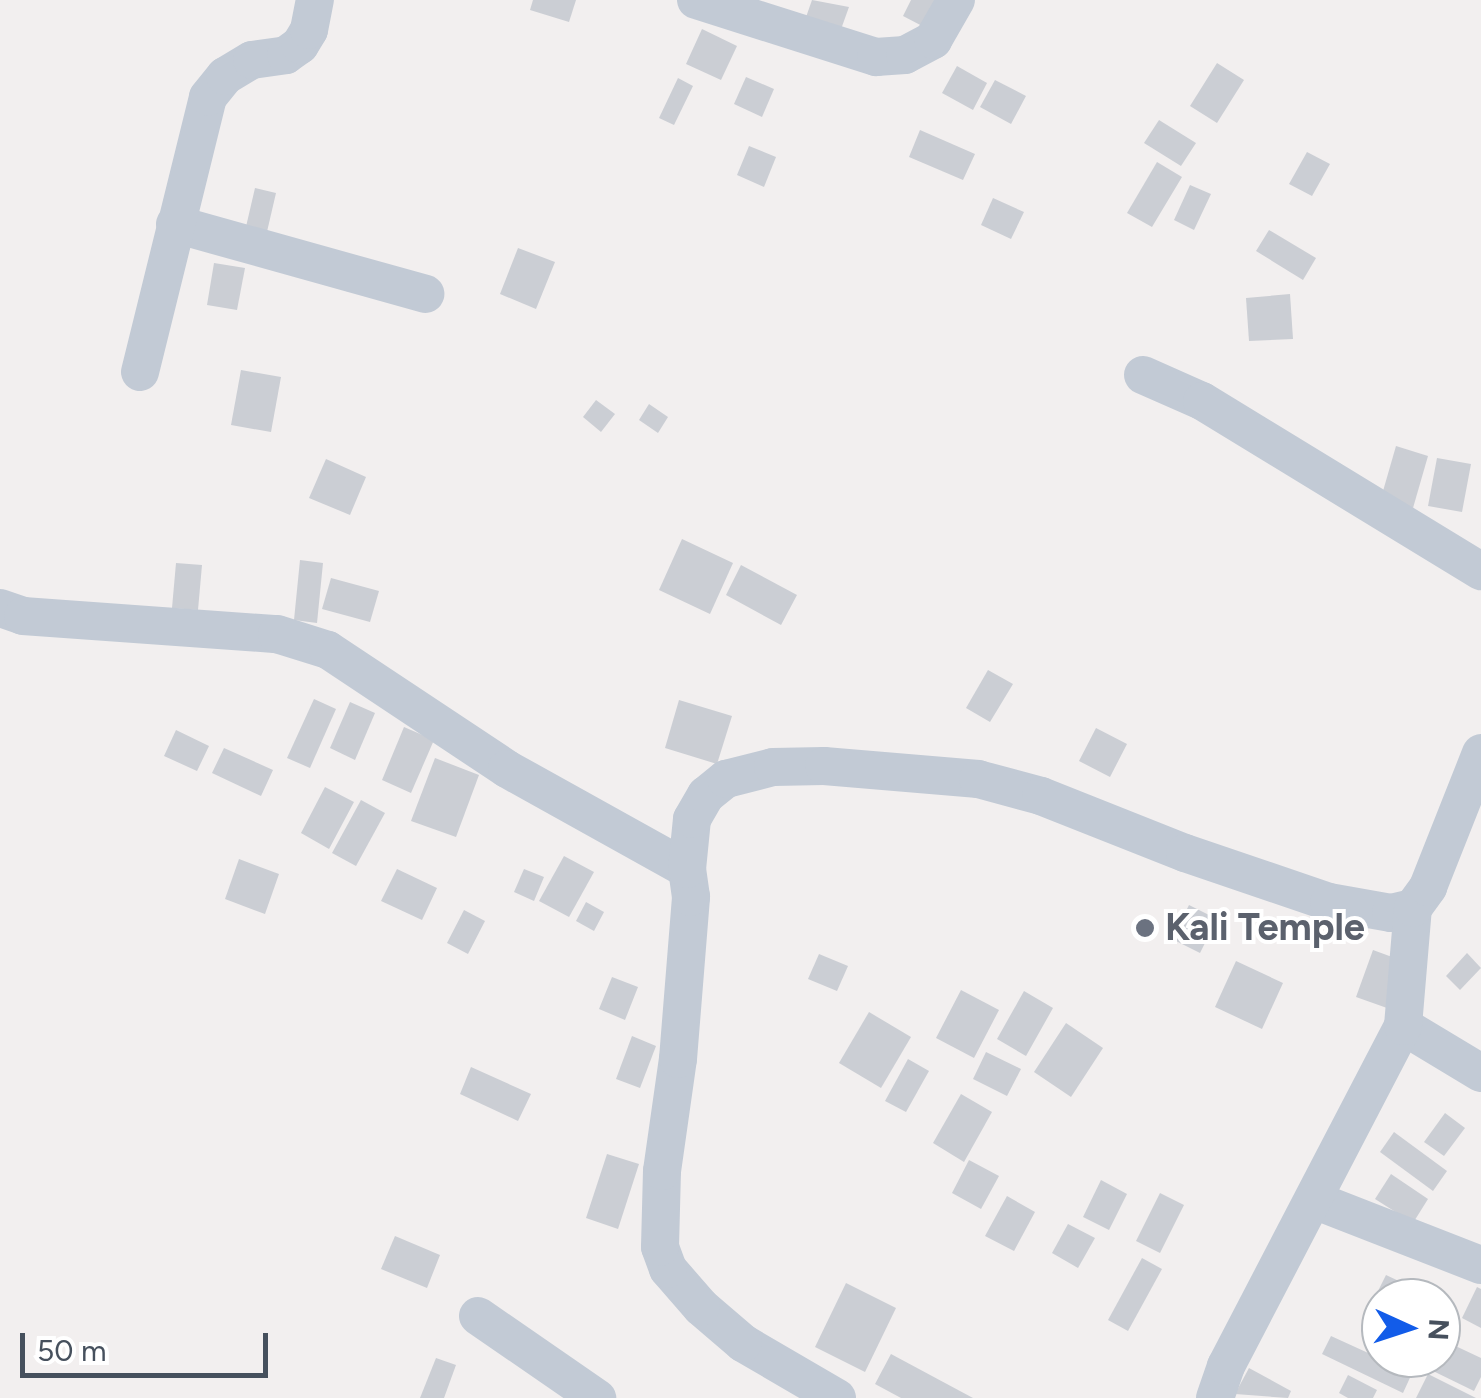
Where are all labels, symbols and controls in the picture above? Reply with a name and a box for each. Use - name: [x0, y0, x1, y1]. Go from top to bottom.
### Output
- place label: Kali Temple: [1165, 905, 1365, 951]
- marker: Kali Temple: [1134, 917, 1156, 939]
- north arrow: [1361, 1278, 1461, 1378]
- scale bar: [25, 1313, 272, 1375]
- text: N: [1421, 1318, 1457, 1341]
- text: 50 m: [37, 1332, 106, 1369]

